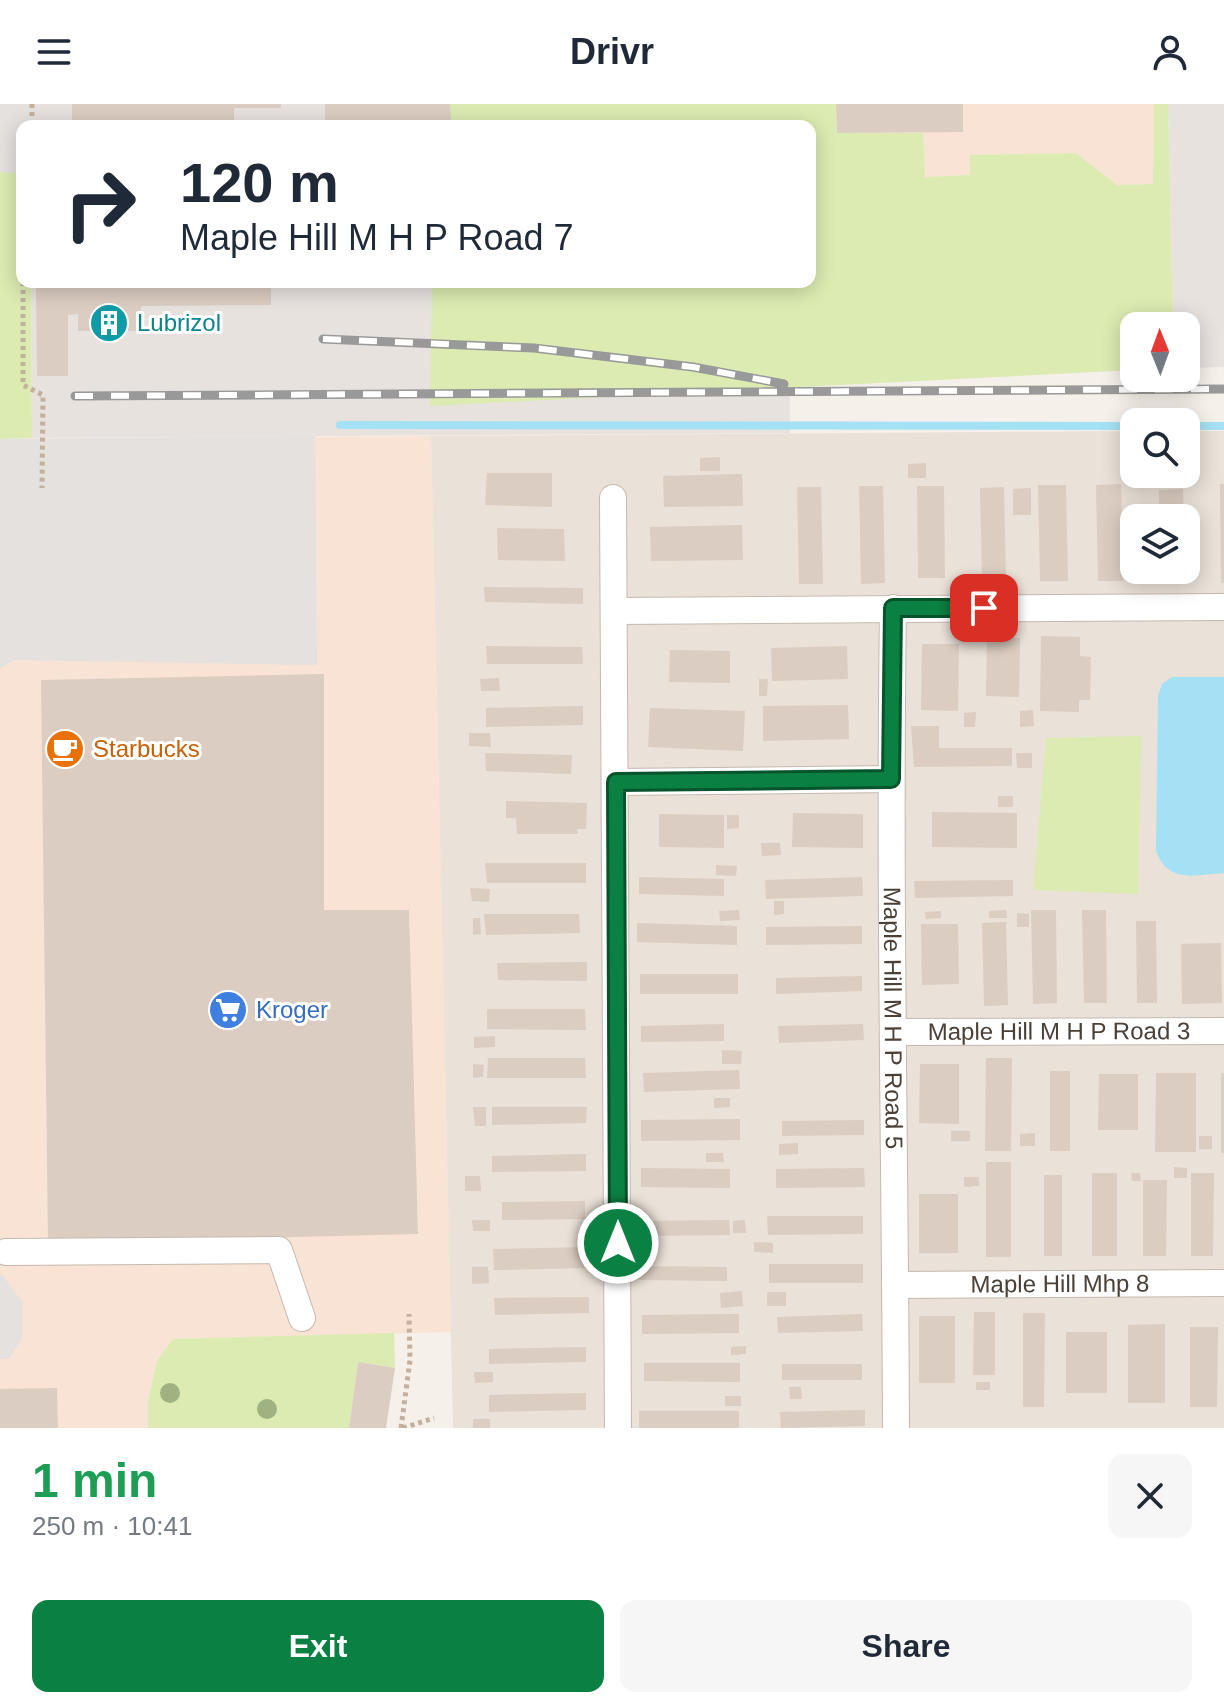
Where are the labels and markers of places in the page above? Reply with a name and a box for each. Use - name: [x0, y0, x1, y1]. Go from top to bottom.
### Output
- building icon: Lubrizol: [88, 302, 130, 344]
- place label: Lubrizol: [137, 309, 221, 336]
- pin: [950, 574, 1018, 642]
- cafe icon: Starbucks: [44, 728, 86, 770]
- place label: Starbucks: [93, 735, 200, 762]
- supermarket icon: Kroger: [207, 989, 249, 1031]
- place label: Kroger: [256, 996, 328, 1023]

